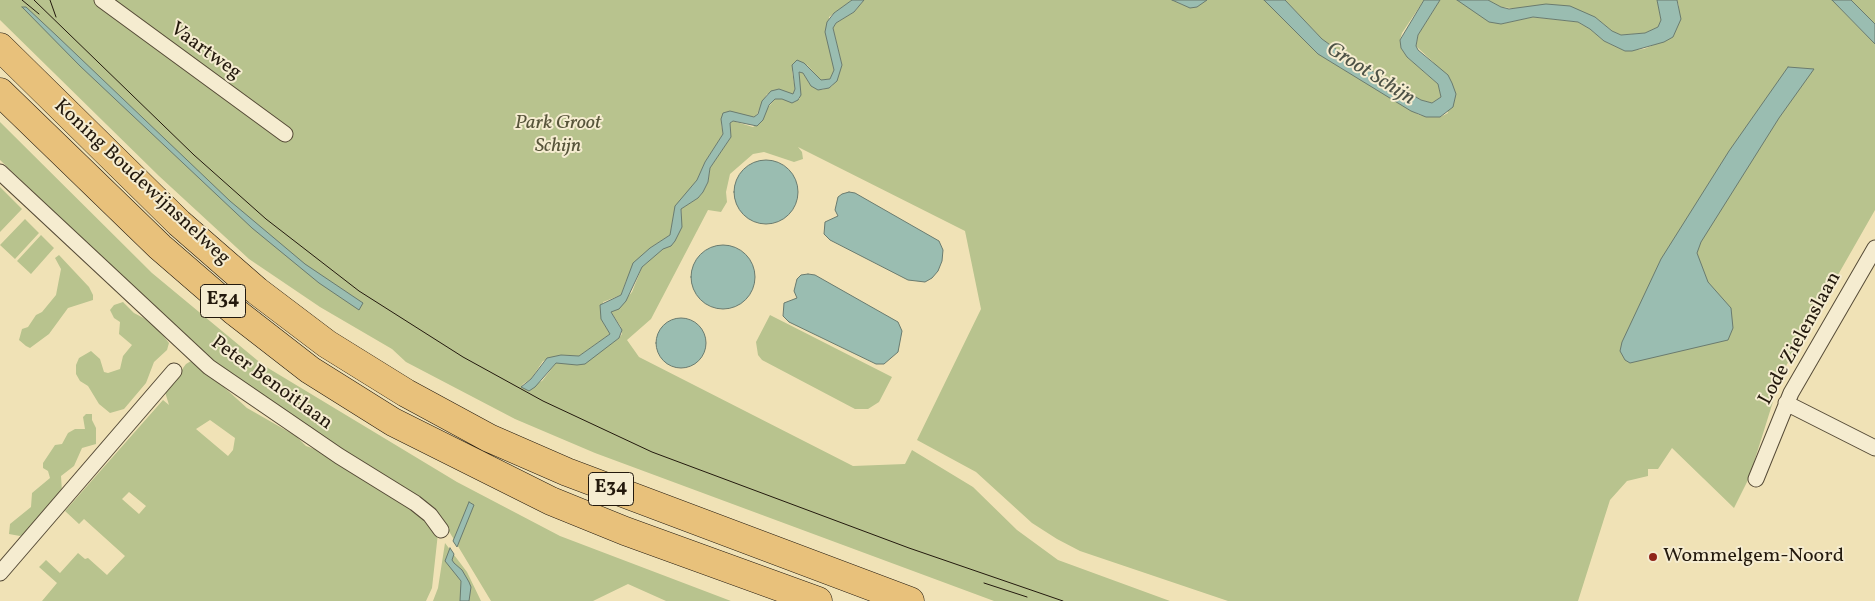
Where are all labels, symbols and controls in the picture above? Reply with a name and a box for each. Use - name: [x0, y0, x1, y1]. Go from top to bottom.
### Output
- street label: Vaartweg: [165, 18, 245, 86]
- water label: Groot Schijn: [1321, 38, 1419, 112]
- street label: Koning Boudewijnsnelweg: [48, 95, 234, 271]
- park label: Park Groot Schijn: [515, 112, 601, 159]
- street label: Lode Zielenslaan: [1755, 268, 1847, 410]
- road number: E34: [200, 284, 246, 318]
- street label: Peter Benoitlaan: [205, 332, 337, 436]
- road number: E34: [588, 472, 634, 506]
- place label: Wommelgem-Noord: [1663, 545, 1844, 569]
- marker: Wommelgem-Noord: [1647, 551, 1659, 563]

